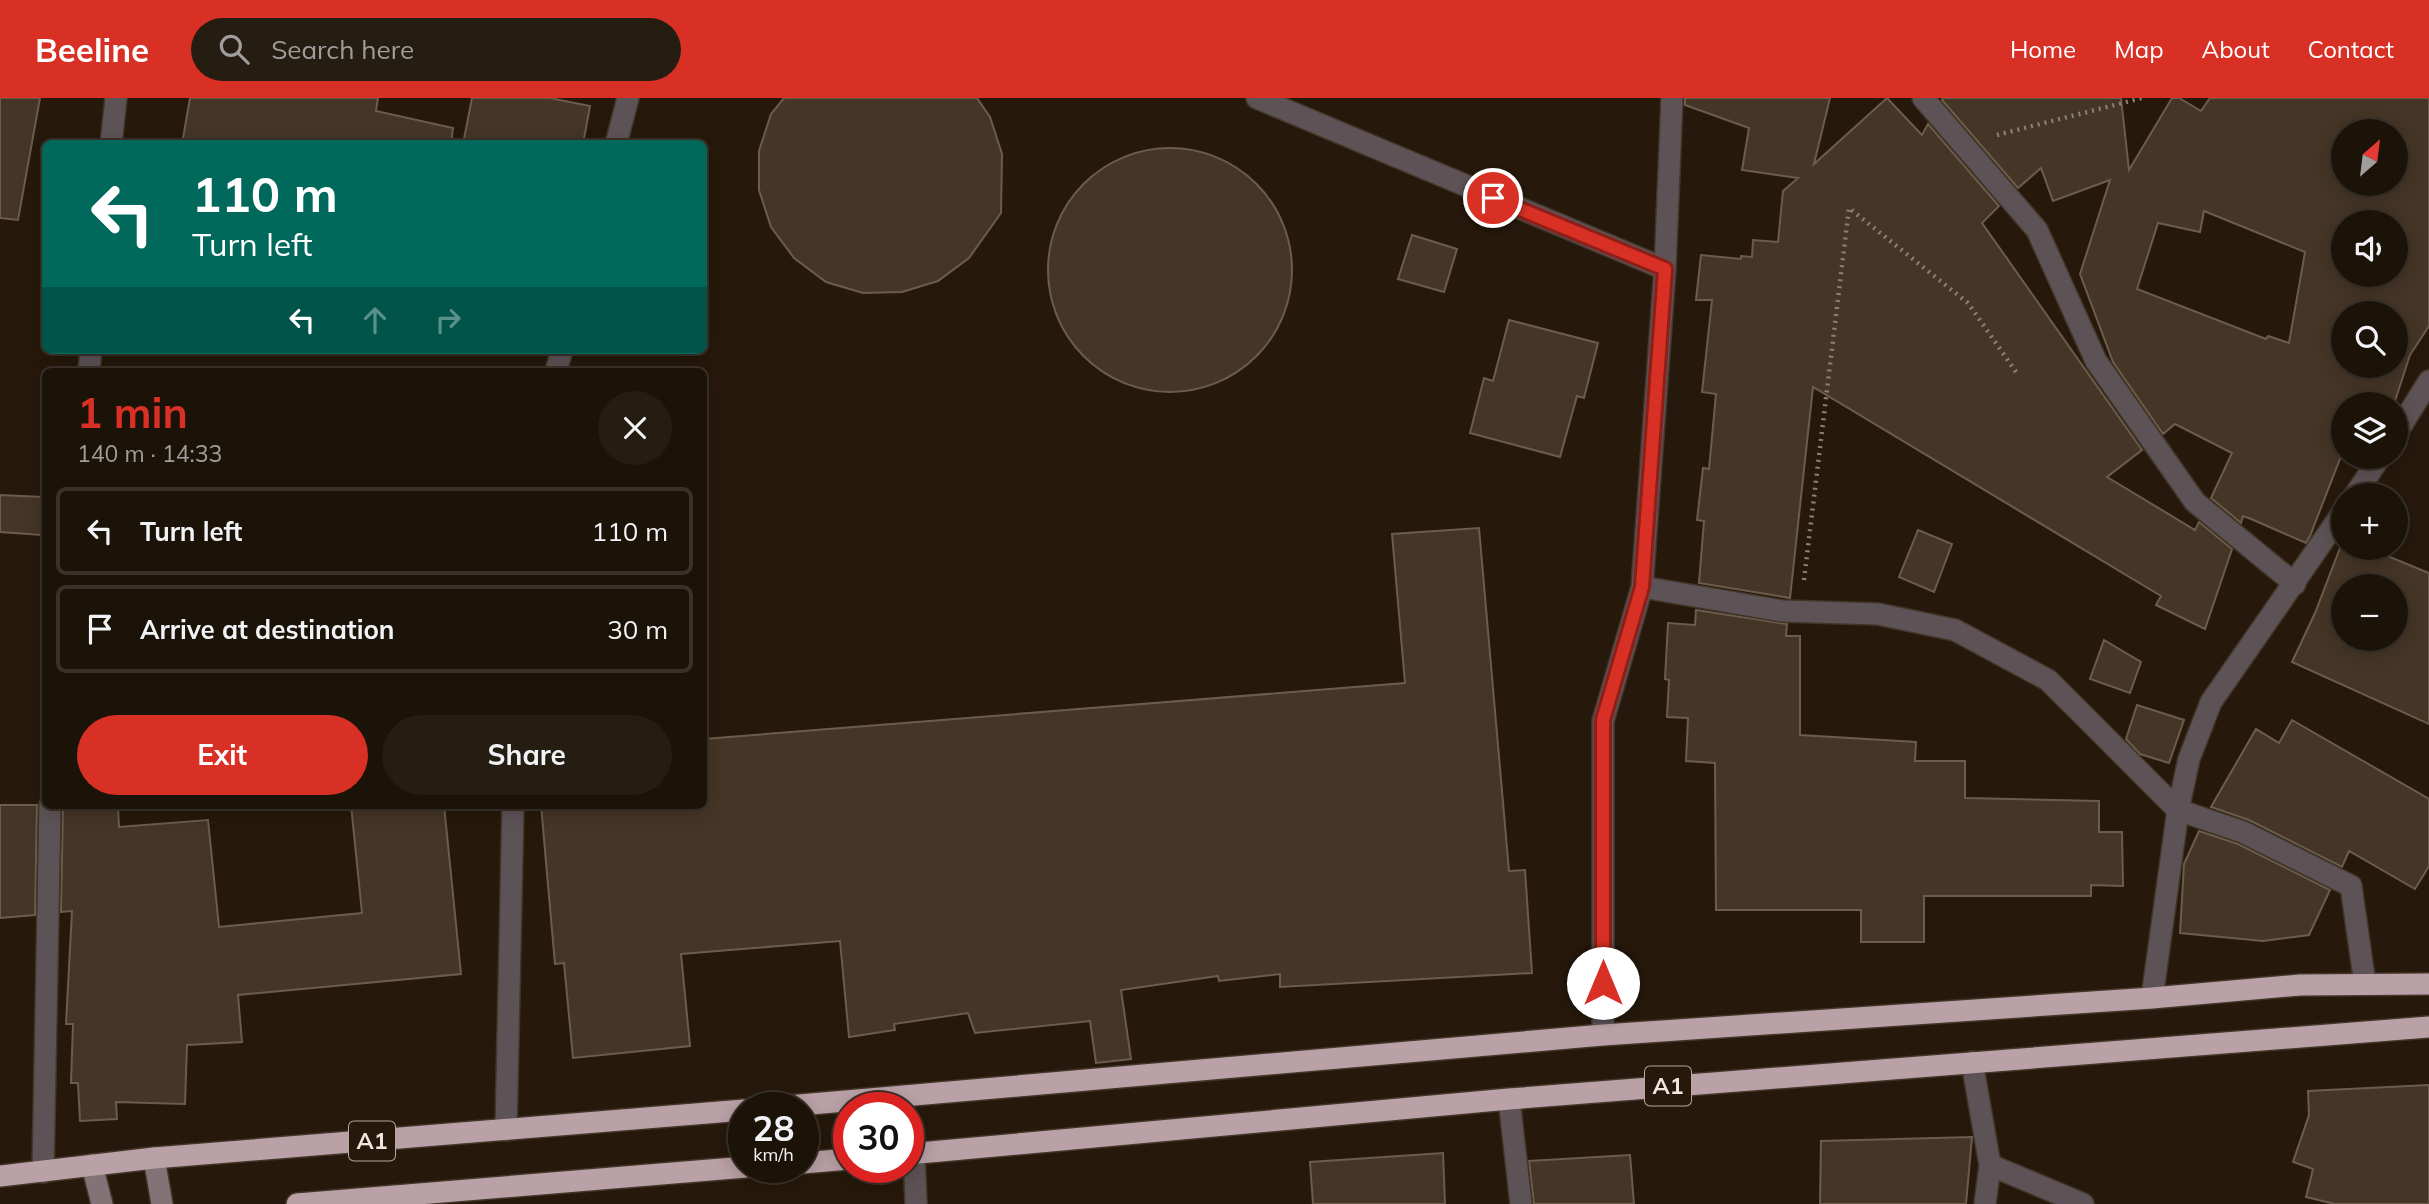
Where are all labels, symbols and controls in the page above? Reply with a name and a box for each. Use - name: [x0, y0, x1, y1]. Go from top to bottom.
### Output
- search box: [191, 18, 681, 81]
- text: Beeline: [35, 29, 149, 70]
- icon: search: [215, 30, 253, 68]
- text: Search here: [271, 33, 414, 66]
- text: Home: [2010, 34, 2076, 64]
- text: Map: [2114, 34, 2164, 64]
- text: About: [2202, 34, 2270, 64]
- text: Contact: [2308, 34, 2394, 64]
- north arrow: [2331, 119, 2408, 196]
- map controls: [2331, 119, 2408, 651]
- text: 110 m: [192, 163, 338, 224]
- icon: left: [77, 168, 168, 259]
- pin: [1463, 168, 1523, 228]
- icon: arrive: [1474, 179, 1512, 217]
- button: sound: [2331, 210, 2408, 287]
- text: Turn left: [192, 224, 312, 264]
- icon: left: [283, 301, 321, 339]
- icon: ahead: [356, 301, 394, 339]
- icon: right: [429, 301, 467, 339]
- button: search: [2331, 301, 2408, 378]
- text: 1 min: [77, 386, 188, 439]
- button: close: [598, 391, 672, 465]
- button: layers: [2331, 392, 2408, 469]
- text: 140 m · 14:33: [77, 439, 222, 468]
- button: +: [2331, 483, 2408, 560]
- icon: left: [81, 512, 119, 550]
- text: Turn left: [140, 515, 242, 548]
- text: 110 m: [592, 515, 668, 548]
- button: −: [2331, 574, 2408, 651]
- icon: arrive: [81, 610, 119, 648]
- text: Arrive at destination: [140, 613, 395, 646]
- text: 30 m: [607, 613, 668, 646]
- button: Exit: [77, 715, 368, 795]
- button: Share: [382, 715, 672, 795]
- position arrow: [1566, 946, 1640, 1020]
- road number: A1: [1645, 1066, 1691, 1105]
- speed limit sign: 30: [833, 1092, 924, 1183]
- text: 28: [752, 1106, 795, 1150]
- road number: A1: [349, 1122, 395, 1160]
- text: km/h: [753, 1143, 794, 1166]

